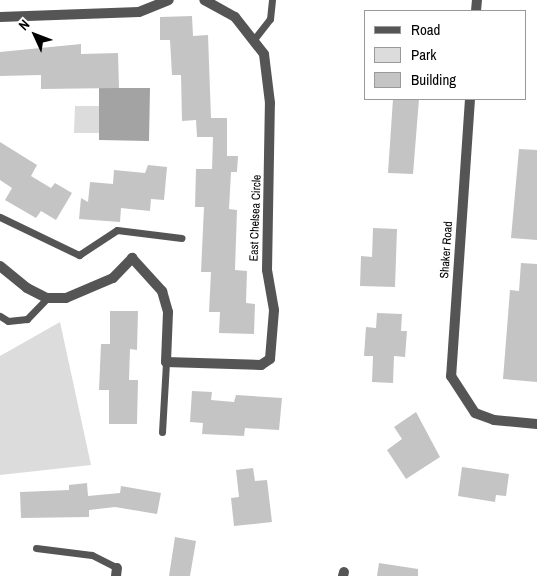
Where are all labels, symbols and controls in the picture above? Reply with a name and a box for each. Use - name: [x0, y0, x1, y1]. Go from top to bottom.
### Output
- north arrow: [10, 10, 60, 60]
- legend: [364, 10, 527, 100]
- text: N: [15, 16, 33, 34]
- text: Road: [411, 19, 440, 40]
- text: Park: [411, 44, 436, 65]
- text: Building: [411, 69, 456, 90]
- street label: East Chelsea Circle: [247, 174, 265, 262]
- street label: Shaker Road: [438, 221, 456, 279]

